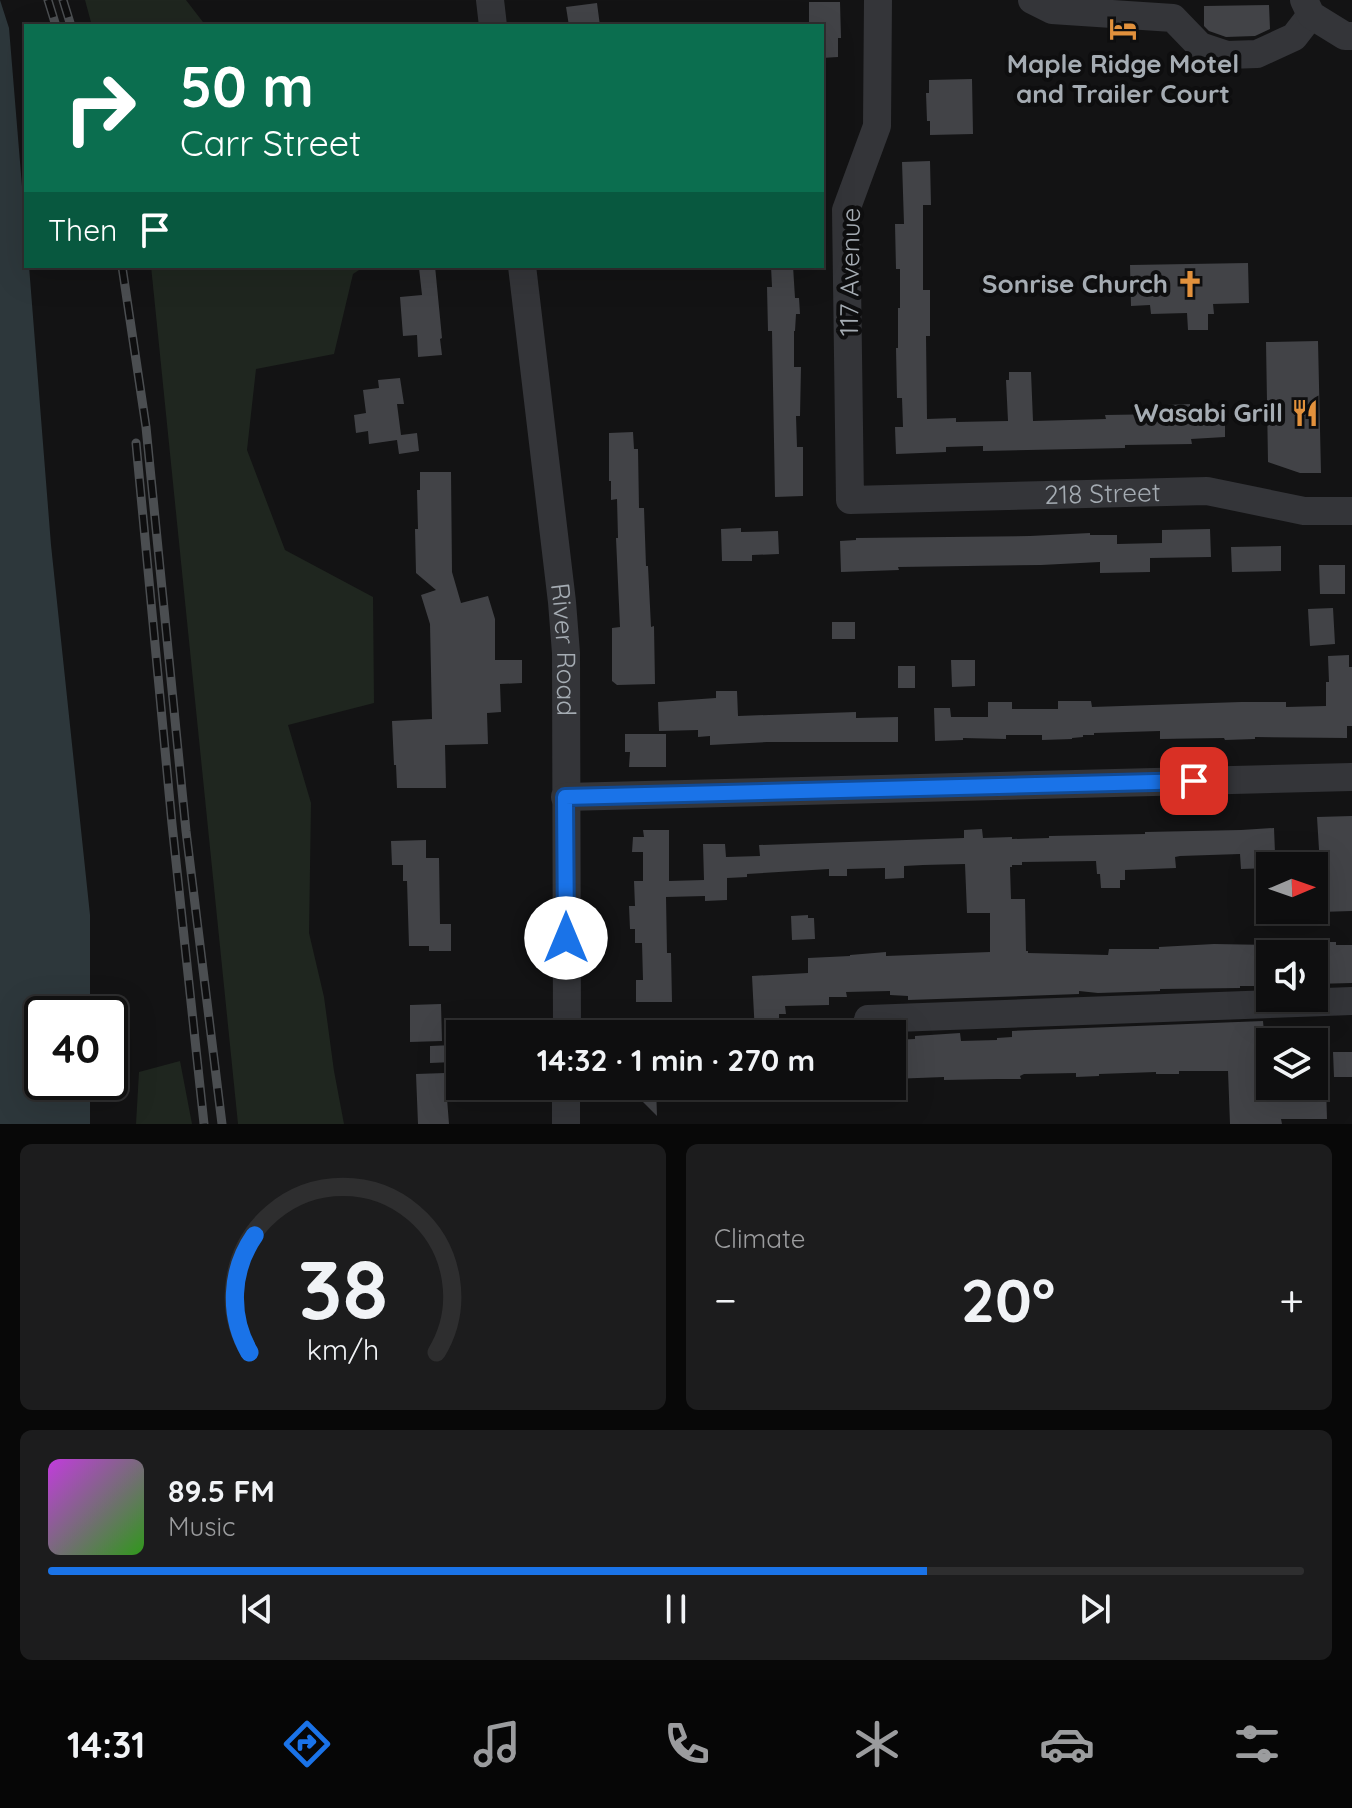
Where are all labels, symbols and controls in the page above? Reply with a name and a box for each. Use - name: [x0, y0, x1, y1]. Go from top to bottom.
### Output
- hotel icon: Maple Ridge Motel and Trailer Court: [1108, 14, 1138, 44]
- place label: Maple Ridge Motel and Trailer Court: [1007, 47, 1239, 110]
- text: 50 m: [180, 51, 314, 121]
- icon: right: [48, 56, 152, 160]
- text: Carr Street: [180, 120, 361, 165]
- street label: 117 Avenue: [832, 207, 867, 337]
- icon: arrive: [133, 208, 177, 252]
- text: Then: [48, 211, 117, 249]
- place label: Sonrise Church: [982, 267, 1168, 300]
- church icon: Sonrise Church: [1175, 269, 1205, 299]
- place label: Wasabi Grill: [1134, 396, 1283, 429]
- restaurant icon: Wasabi Grill: [1290, 398, 1320, 428]
- street label: 218 Street: [1044, 475, 1161, 511]
- street label: River Road: [544, 581, 583, 716]
- pin: [1160, 747, 1228, 815]
- icon: arrive: [1172, 759, 1216, 803]
- north arrow: [1256, 852, 1328, 924]
- map controls: [1256, 852, 1328, 1100]
- position arrow: [524, 896, 608, 980]
- button: sound: [1256, 940, 1328, 1012]
- speed limit sign: 40: [24, 996, 128, 1100]
- button: layers: [1256, 1028, 1328, 1100]
- text: 14:32 · 1 min · 270 m: [537, 1041, 815, 1079]
- text: Climate: [714, 1222, 805, 1255]
- text: 38: [298, 1236, 388, 1340]
- text: 20°: [961, 1262, 1055, 1337]
- text: −: [714, 1272, 737, 1327]
- text: +: [1279, 1272, 1304, 1327]
- text: km/h: [307, 1331, 379, 1367]
- text: 89.5 FM: [168, 1472, 275, 1510]
- text: Music: [168, 1510, 236, 1543]
- icon: previous: [235, 1587, 279, 1631]
- icon: pause: [654, 1587, 698, 1631]
- icon: next: [1073, 1587, 1117, 1631]
- icon: directions: [279, 1716, 335, 1772]
- icon: music: [469, 1716, 525, 1772]
- icon: phone: [659, 1716, 715, 1772]
- icon: climate: [849, 1716, 905, 1772]
- icon: car: [1039, 1716, 1095, 1772]
- icon: filters: [1229, 1716, 1285, 1772]
- text: 14:31: [67, 1722, 145, 1767]

